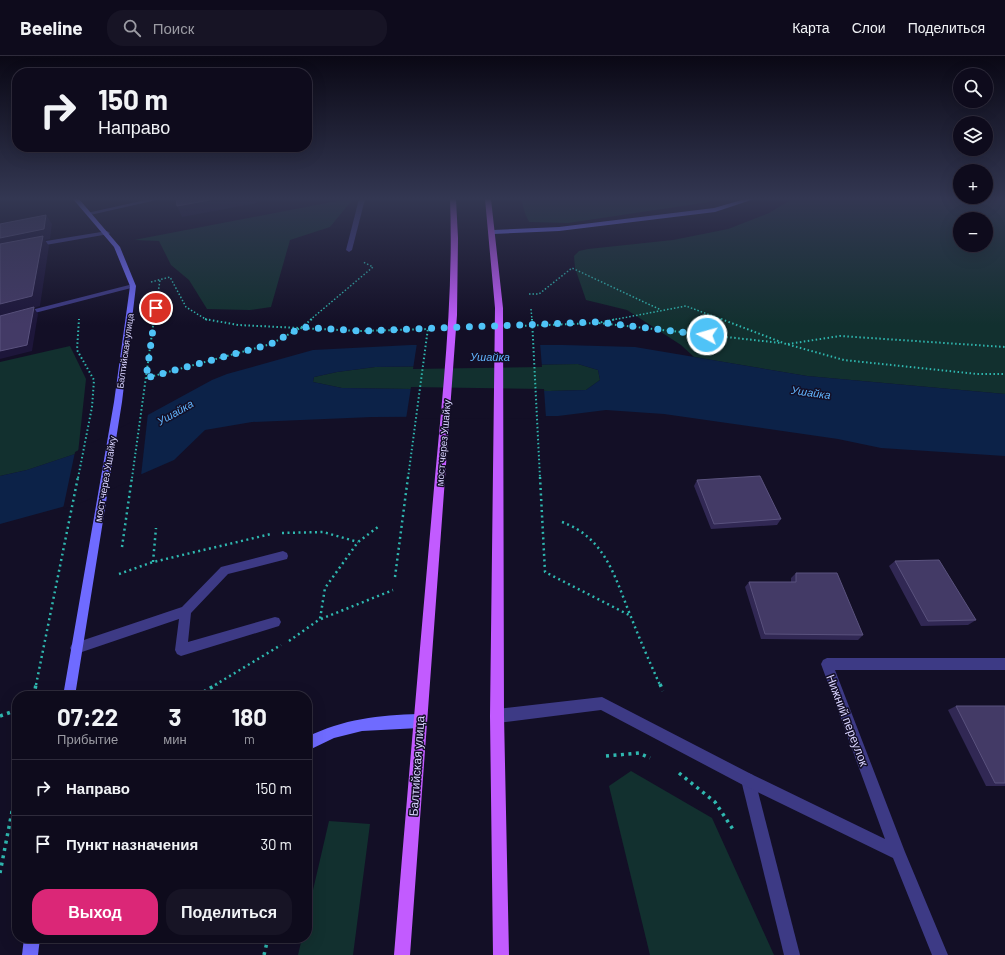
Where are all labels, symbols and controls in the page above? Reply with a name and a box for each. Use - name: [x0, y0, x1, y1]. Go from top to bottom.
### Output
- search box: [107, 10, 387, 46]
- text: Beeline: [20, 16, 83, 39]
- icon: search: [121, 17, 143, 39]
- text: Поиск: [153, 19, 194, 37]
- text: Карта: [792, 19, 830, 36]
- text: Слои: [852, 19, 886, 36]
- text: Поделиться: [908, 19, 985, 36]
- map controls: [953, 68, 993, 252]
- button: search: [953, 68, 993, 108]
- text: 150 m: [98, 82, 168, 116]
- icon: right: [32, 84, 84, 136]
- text: Направо: [98, 116, 170, 138]
- button: layers: [953, 116, 993, 156]
- button: +: [953, 164, 993, 204]
- button: −: [953, 212, 993, 252]
- pin: [139, 291, 173, 325]
- icon: arrive: [145, 297, 167, 319]
- street label: Балтийская улица: [114, 313, 136, 389]
- position arrow: [686, 314, 728, 356]
- water label: Ушайка: [469, 350, 510, 363]
- water label: Ушайка: [790, 383, 832, 401]
- water label: Ушайка: [154, 396, 195, 428]
- street label: мост через Ушайку: [433, 399, 453, 487]
- street label: мост через Ушайку: [92, 435, 118, 523]
- street label: Нижний переулок: [823, 672, 872, 769]
- text: 07:22: [57, 702, 118, 731]
- text: 3: [169, 702, 181, 731]
- text: 180: [232, 702, 267, 731]
- street label: Балтийская улица: [406, 715, 428, 817]
- text: Прибытие: [57, 731, 118, 747]
- text: мин: [163, 731, 187, 747]
- text: m: [244, 731, 255, 747]
- icon: right: [32, 777, 54, 799]
- text: Направо: [66, 779, 130, 797]
- text: 150 m: [255, 779, 292, 797]
- icon: arrive: [32, 833, 54, 855]
- text: Пункт назначения: [66, 835, 198, 853]
- text: 30 m: [260, 835, 292, 853]
- button: Выход: [32, 889, 158, 935]
- button: Поделиться: [166, 889, 292, 935]

